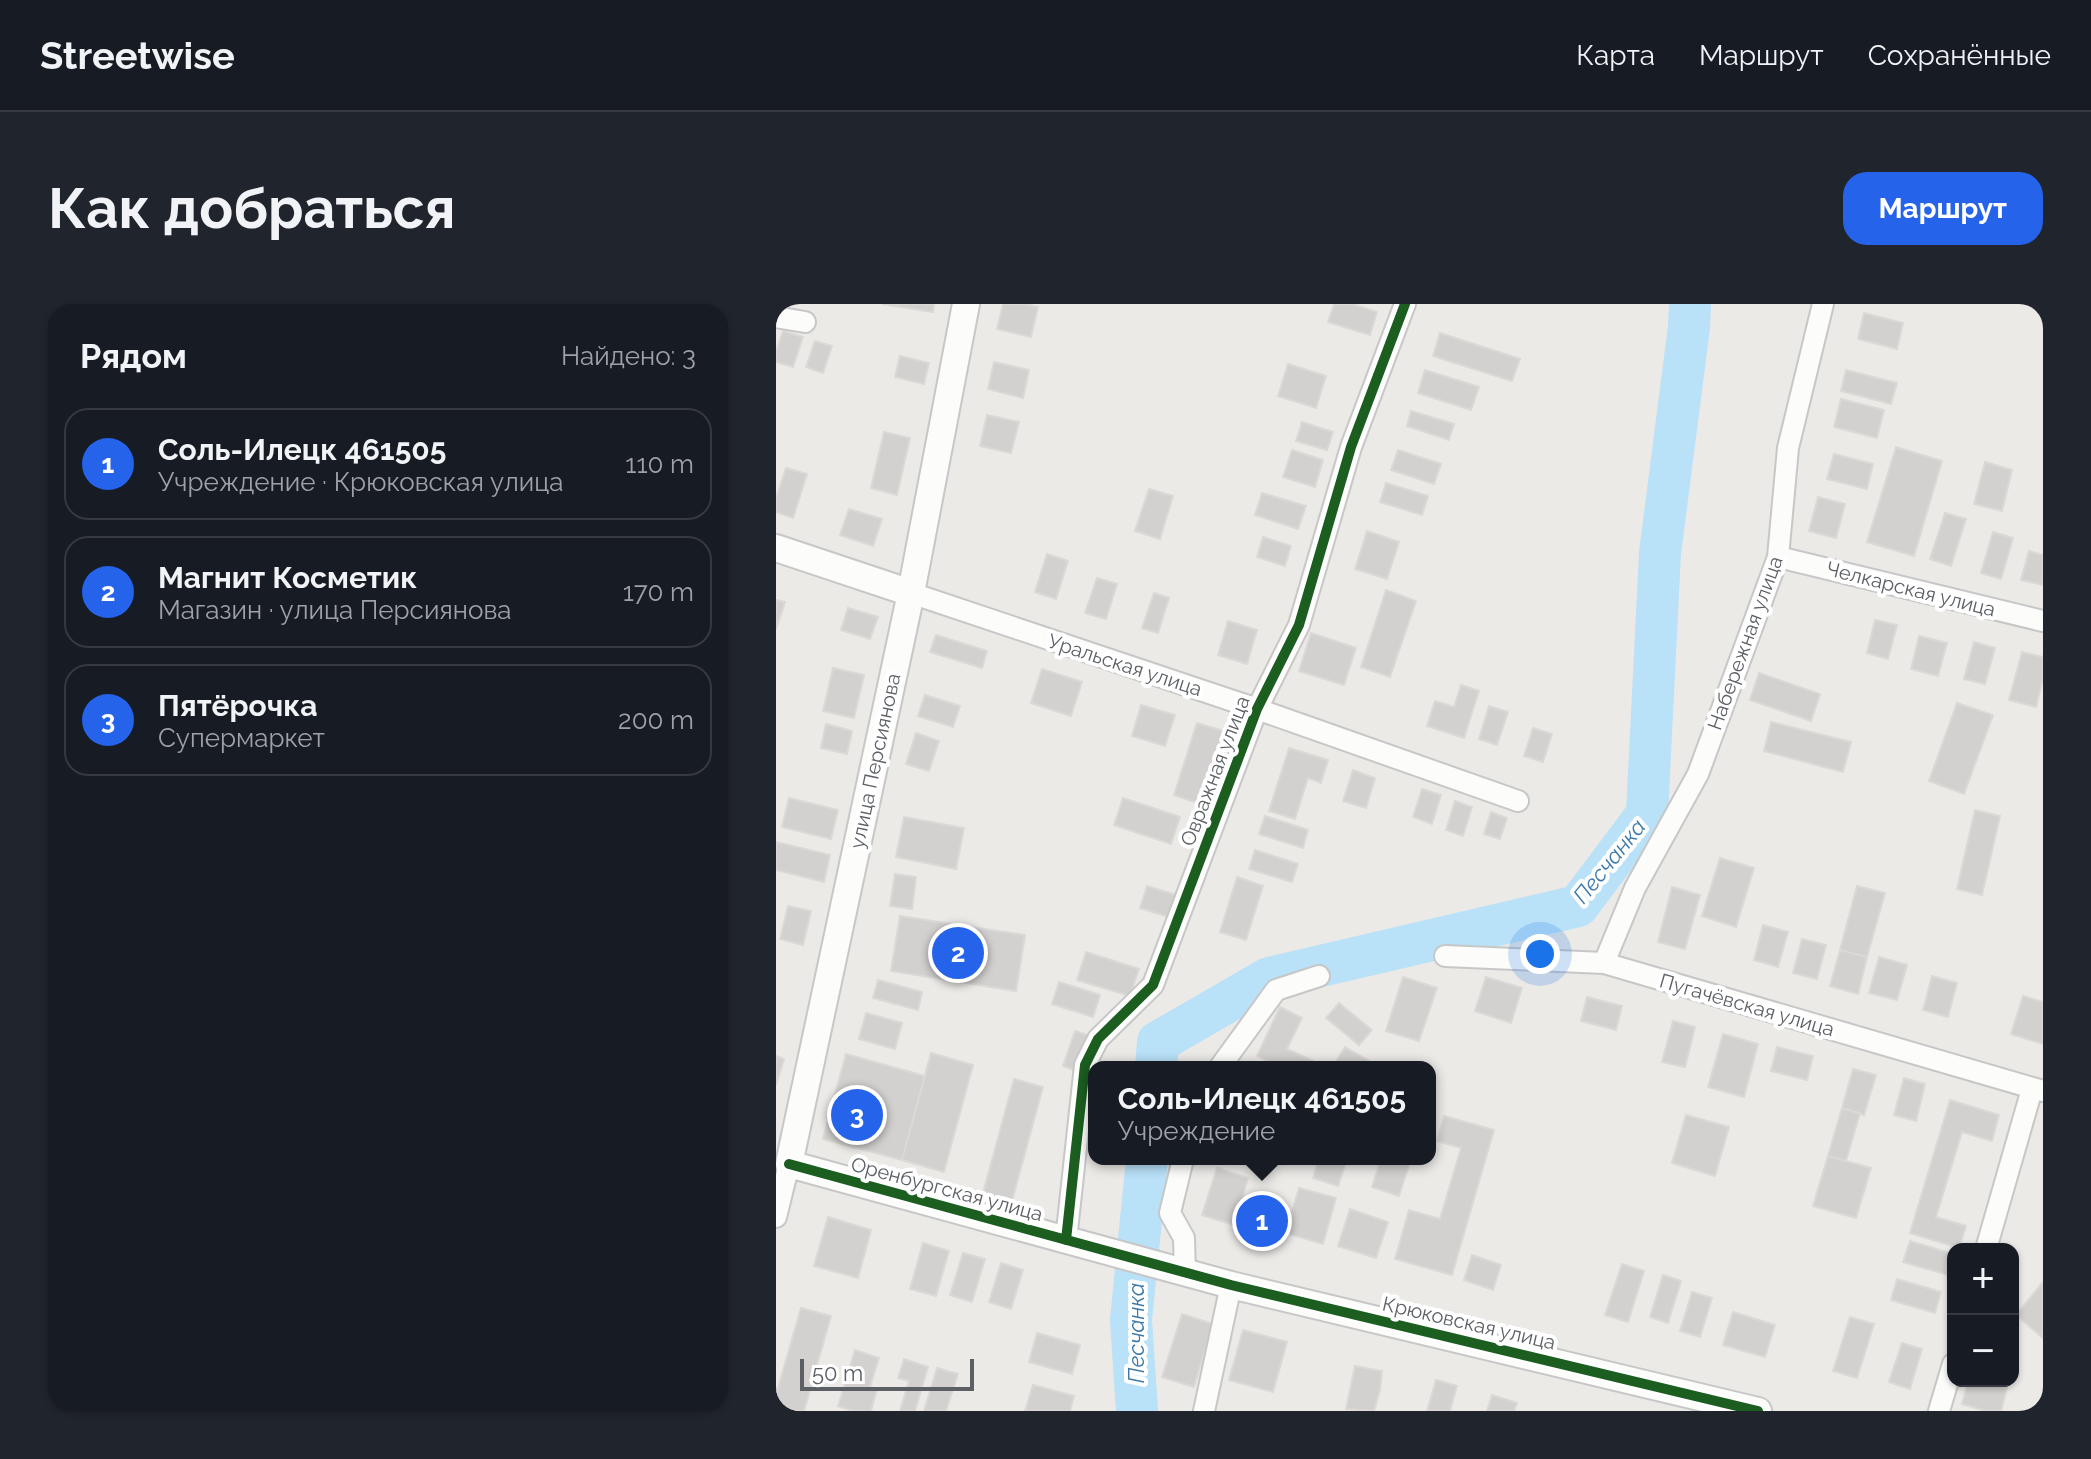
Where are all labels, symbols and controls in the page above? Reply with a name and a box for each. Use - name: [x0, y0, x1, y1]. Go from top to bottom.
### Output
- text: Streetwise: [40, 33, 235, 78]
- text: Карта: [1576, 39, 1655, 72]
- text: Маршрут: [1699, 39, 1824, 72]
- text: Сохранённые: [1868, 39, 2051, 72]
- button: Маршрут: [1843, 172, 2043, 245]
- text: Как добраться: [48, 175, 455, 241]
- text: Рядом: [80, 336, 187, 376]
- text: Найдено: 3: [561, 341, 696, 371]
- text: Соль-Илецк 461505: [158, 432, 446, 467]
- text: 1: [102, 449, 114, 479]
- text: 110 m: [625, 449, 694, 479]
- text: Учреждение · Крюковская улица: [158, 467, 563, 497]
- street label: Набережная улица: [1702, 553, 1788, 733]
- street label: Челкарская улица: [1824, 556, 1998, 622]
- text: Магнит Косметик: [158, 560, 417, 595]
- text: 2: [101, 577, 115, 607]
- text: 170 m: [623, 577, 694, 607]
- text: Магазин · улица Персиянова: [158, 595, 512, 625]
- street label: Уральская улица: [1045, 629, 1205, 701]
- street label: улица Персиянова: [845, 671, 905, 851]
- text: Пятёрочка: [158, 688, 317, 723]
- street label: Овражная улица: [1175, 693, 1255, 849]
- text: 3: [101, 705, 115, 735]
- text: 200 m: [618, 705, 694, 735]
- text: Супермаркет: [158, 723, 325, 753]
- water label: Песчанка: [1567, 814, 1651, 908]
- pin: 2: [932, 923, 984, 983]
- your location: [1520, 934, 1560, 974]
- street label: Пугачёвская улица: [1657, 969, 1837, 1041]
- popup: [1088, 1061, 1436, 1165]
- text: Соль-Илецк 461505: [1118, 1081, 1406, 1116]
- pin: 3: [831, 1085, 883, 1145]
- text: Учреждение: [1118, 1116, 1275, 1146]
- street label: Оренбургская улица: [849, 1152, 1045, 1226]
- pin: 1: [1236, 1191, 1288, 1251]
- map controls: [1947, 1243, 2019, 1387]
- button: +: [1947, 1243, 2019, 1315]
- water label: Песчанка: [1123, 1283, 1149, 1383]
- street label: Крюковская улица: [1380, 1291, 1558, 1355]
- button: −: [1947, 1315, 2019, 1387]
- scale bar: [800, 1355, 974, 1391]
- text: 50 m: [812, 1360, 863, 1386]

